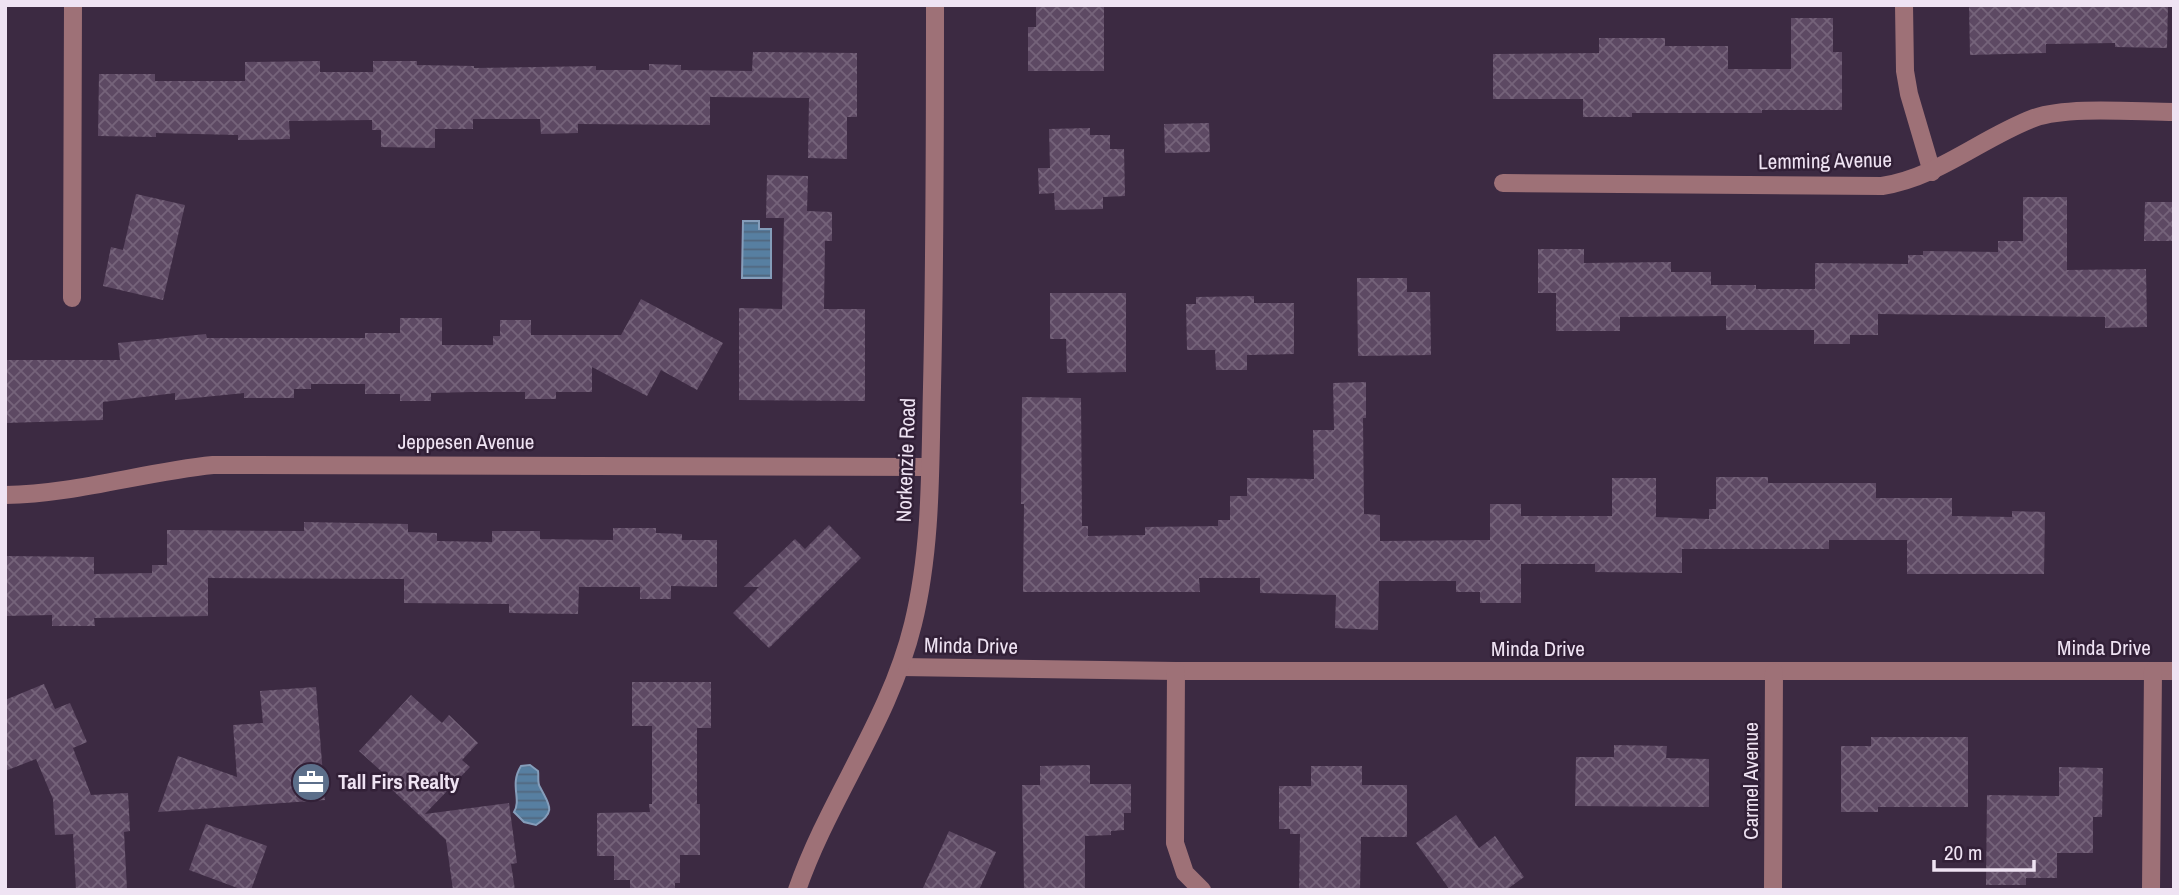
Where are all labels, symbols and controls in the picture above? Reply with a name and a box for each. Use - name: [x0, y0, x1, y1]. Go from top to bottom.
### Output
- street label: Lemming Avenue: [1758, 145, 1892, 176]
- street label: Norkenzie Road: [889, 397, 922, 523]
- street label: Jeppesen Avenue: [398, 427, 534, 456]
- street label: Minda Drive: [924, 630, 1018, 661]
- street label: Minda Drive: [2057, 633, 2151, 662]
- street label: Minda Drive: [1491, 634, 1585, 663]
- street label: Carmel Avenue: [1736, 722, 1765, 840]
- office icon: Tall Firs Realty: [290, 761, 332, 803]
- place label: Tall Firs Realty: [338, 767, 460, 796]
- scale bar: [1934, 828, 2034, 872]
- text: 20 m: [1944, 838, 1982, 867]

